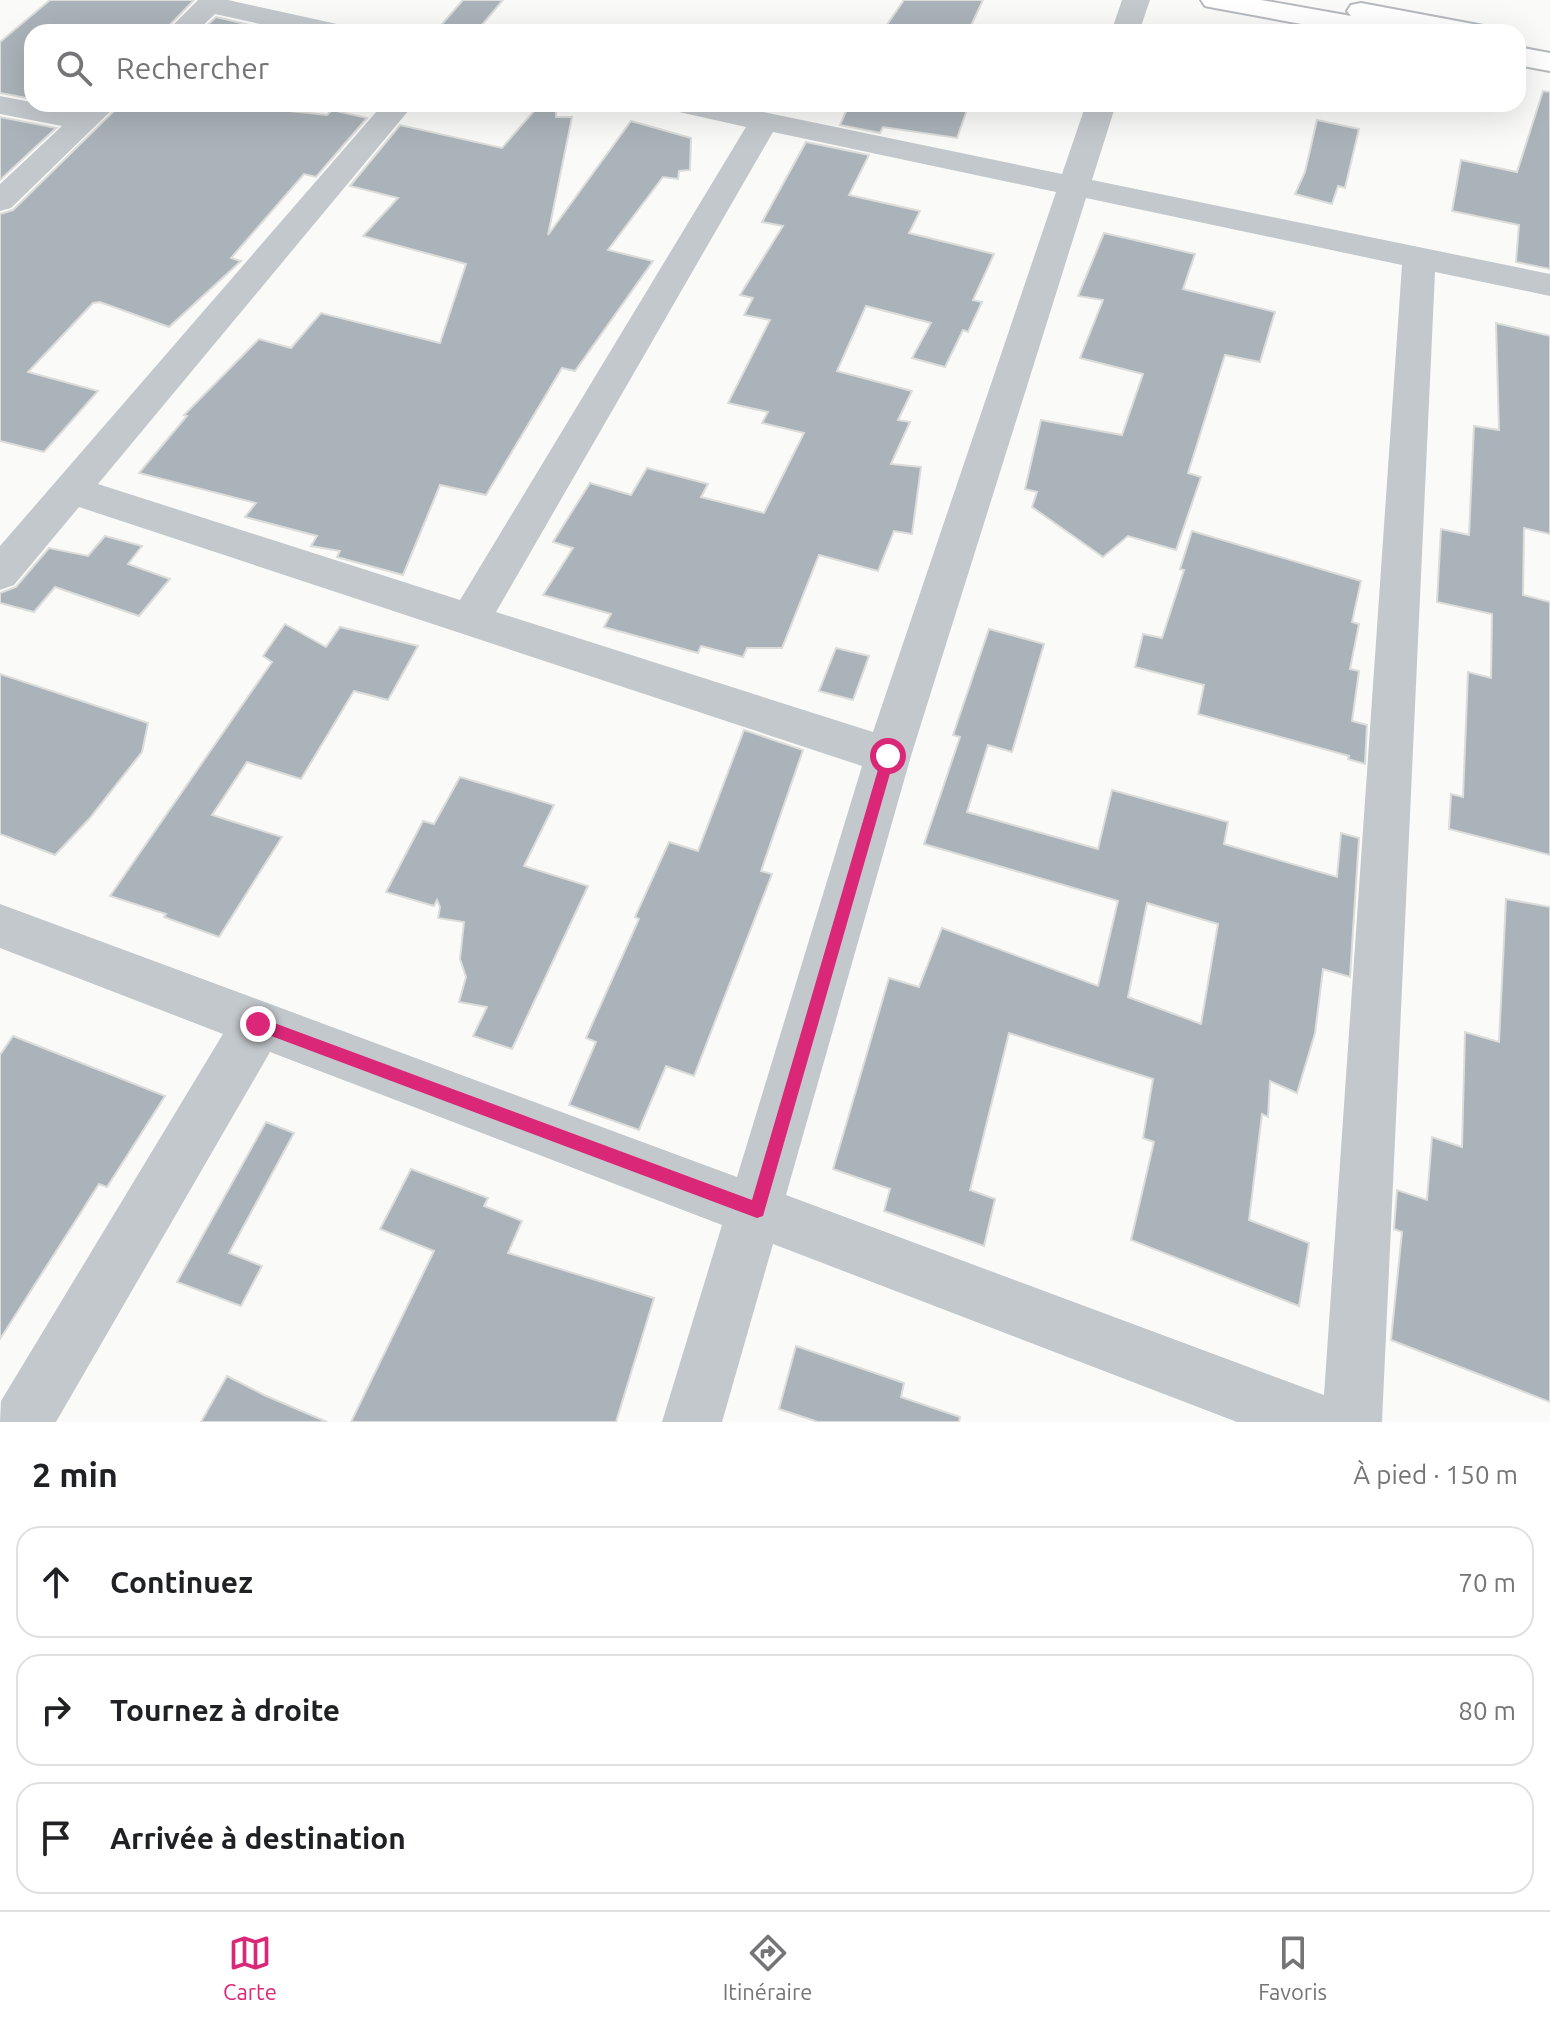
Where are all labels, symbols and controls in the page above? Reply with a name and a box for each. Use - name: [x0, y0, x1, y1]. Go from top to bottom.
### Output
- search box: [24, 24, 1526, 112]
- icon: search: [52, 46, 96, 90]
- text: Rechercher: [116, 51, 269, 85]
- route start: [870, 738, 906, 774]
- route end: [240, 1006, 276, 1042]
- text: 2 min: [32, 1455, 118, 1493]
- text: À pied · 150 m: [1353, 1460, 1518, 1489]
- icon: ahead: [34, 1560, 78, 1604]
- text: Continuez: [110, 1565, 253, 1599]
- text: 70 m: [1458, 1568, 1516, 1597]
- icon: right: [34, 1688, 78, 1732]
- text: Tournez à droite: [110, 1693, 340, 1727]
- text: 80 m: [1458, 1696, 1516, 1725]
- icon: arrive: [34, 1816, 78, 1860]
- text: Arrivée à destination: [110, 1821, 406, 1855]
- tab: Carte: [223, 1931, 277, 2004]
- tab: Itinéraire: [723, 1931, 812, 2004]
- tab: Favoris: [1258, 1931, 1327, 2004]

